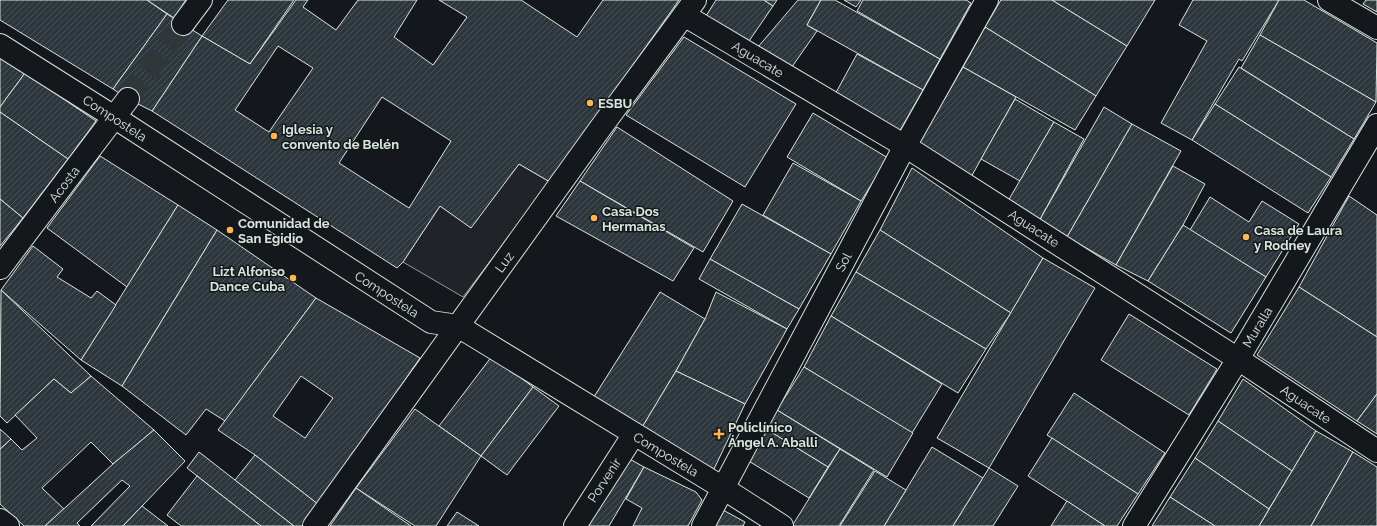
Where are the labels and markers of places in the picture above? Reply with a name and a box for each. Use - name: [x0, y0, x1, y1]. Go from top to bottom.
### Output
- place label: ESBU: [598, 96, 632, 111]
- marker: ESBU: [585, 98, 595, 108]
- place label: Iglesia y convento de Belén: [282, 122, 399, 152]
- marker: Iglesia y convento de Belén: [269, 131, 279, 141]
- place label: Casa Dos Hermanas: [602, 204, 666, 234]
- marker: Casa Dos Hermanas: [589, 213, 599, 223]
- place label: Comunidad de San Egidio: [238, 216, 330, 246]
- place label: Casa de Laura y Rodney: [1254, 223, 1343, 253]
- marker: Comunidad de San Egidio: [225, 225, 235, 235]
- marker: Casa de Laura y Rodney: [1241, 232, 1251, 242]
- place label: Lizt Alfonso Dance Cuba: [210, 264, 286, 294]
- marker: Lizt Alfonso Dance Cuba: [288, 273, 298, 283]
- place label: Policlínico Ángel A. Aballi: [728, 420, 818, 450]
- marker: Policlínico Ángel A. Aballi: [713, 428, 725, 440]

